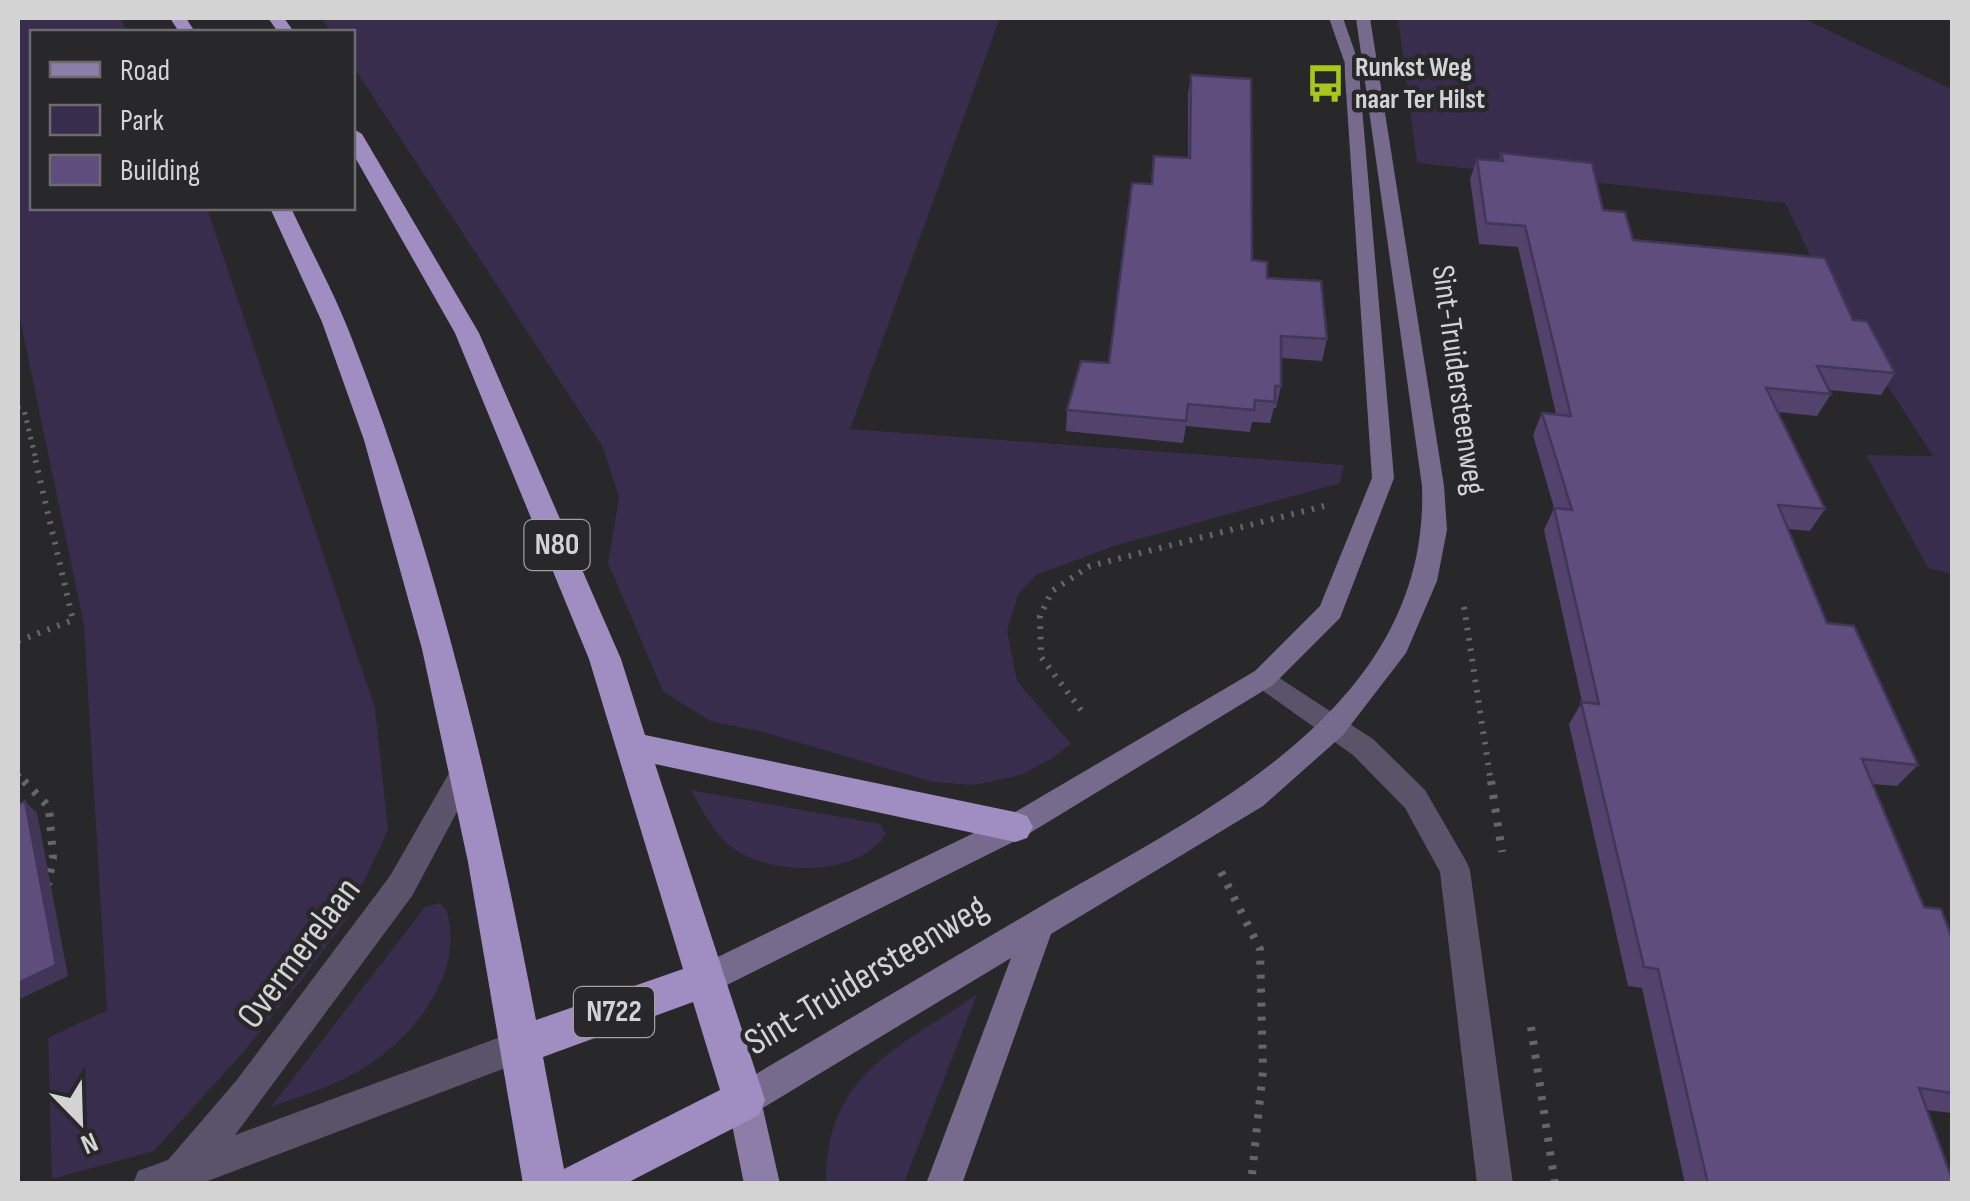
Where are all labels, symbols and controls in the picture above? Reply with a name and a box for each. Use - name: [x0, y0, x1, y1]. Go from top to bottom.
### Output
- legend: [30, 30, 355, 210]
- place label: Runkst Weg naar Ter Hilst: [1355, 51, 1485, 116]
- text: Road: [120, 53, 170, 89]
- bus stop icon: Runkst Weg naar Ter Hilst: [1304, 62, 1346, 104]
- text: Park: [120, 103, 164, 139]
- text: Building: [120, 153, 200, 189]
- street label: Sint-Truidersteenweg: [1423, 263, 1493, 497]
- road number: N80: [524, 520, 590, 570]
- street label: Overmerelaan: [228, 869, 370, 1037]
- street label: Sint-Truidersteenweg: [737, 885, 995, 1065]
- road number: N722: [574, 987, 654, 1037]
- north arrow: [30, 1071, 130, 1171]
- text: N: [76, 1125, 103, 1161]

